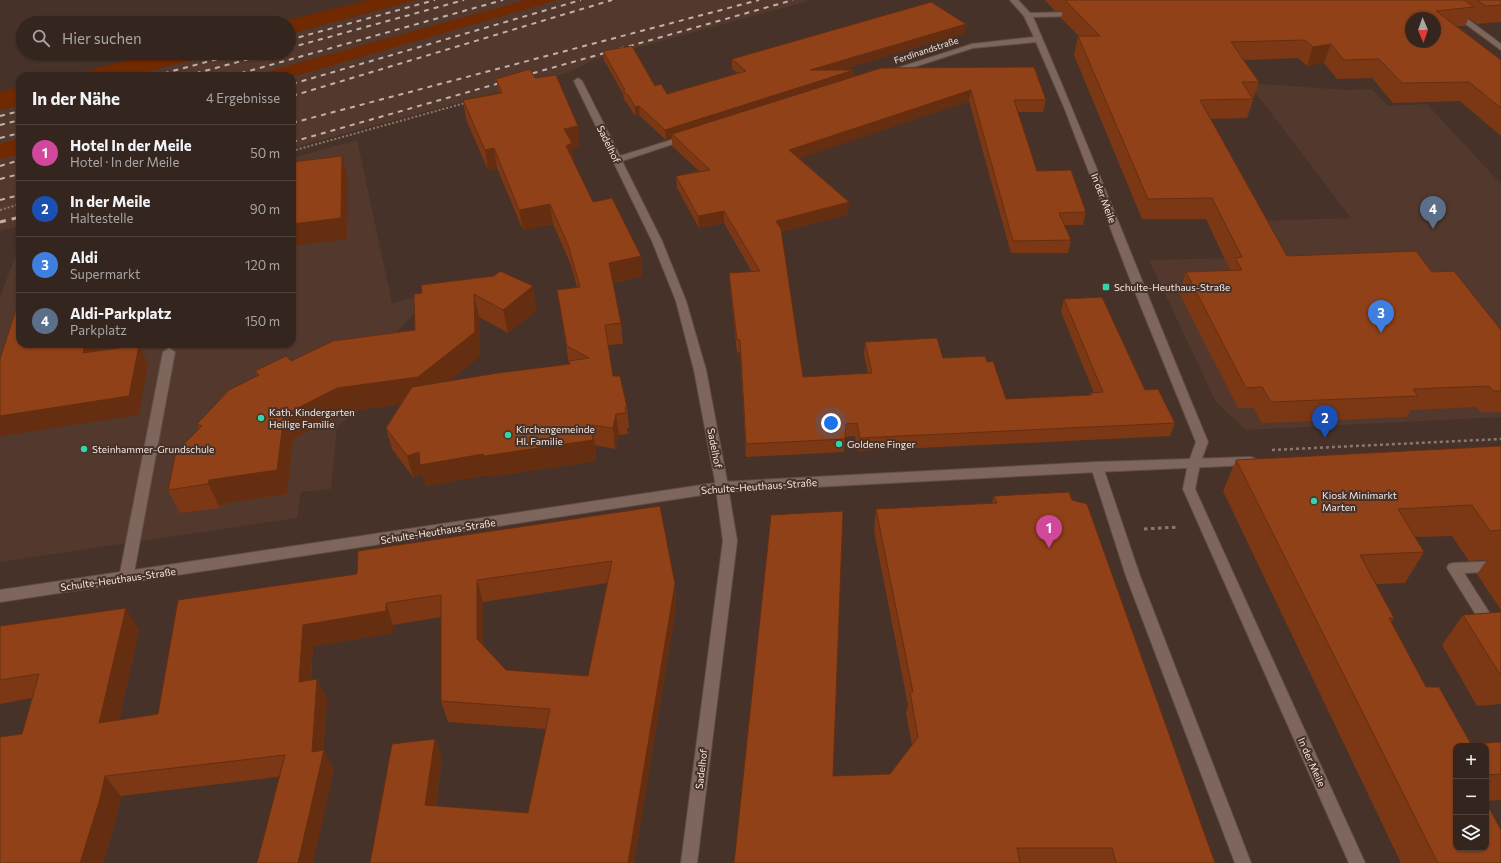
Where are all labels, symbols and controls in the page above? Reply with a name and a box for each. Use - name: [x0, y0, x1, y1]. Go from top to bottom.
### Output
- north arrow: [1405, 12, 1441, 48]
- search box: [16, 16, 296, 60]
- icon: search: [30, 27, 52, 49]
- text: Hier suchen: [62, 29, 142, 47]
- street label: Ferdinandstraße: [892, 34, 960, 66]
- text: In der Nähe: [32, 88, 120, 109]
- text: 4 Ergebnisse: [206, 90, 280, 106]
- street label: Sadelhof: [595, 123, 623, 165]
- text: Hotel In der Meile: [70, 136, 192, 154]
- text: 1: [42, 145, 48, 161]
- text: 50 m: [250, 145, 280, 161]
- text: Hotel · In der Meile: [70, 154, 179, 170]
- street label: In der Meile: [1089, 171, 1119, 225]
- text: In der Meile: [70, 192, 150, 210]
- pin: 4: [1420, 196, 1446, 229]
- text: 2: [41, 201, 49, 217]
- text: 90 m: [250, 201, 280, 217]
- text: Haltestelle: [70, 210, 133, 226]
- text: Aldi: [70, 248, 98, 266]
- text: 3: [41, 257, 49, 273]
- text: 120 m: [245, 257, 280, 273]
- text: Supermarkt: [70, 266, 140, 282]
- place label: Schulte-Heuthaus-Straße: [1114, 281, 1230, 293]
- marker: Schulte-Heuthaus-Straße: [1101, 282, 1111, 292]
- pin: 3: [1368, 300, 1394, 333]
- text: Aldi-Parkplatz: [70, 304, 172, 322]
- text: 4: [41, 313, 49, 329]
- text: 150 m: [245, 313, 280, 329]
- text: Parkplatz: [70, 322, 127, 338]
- pin: 2: [1312, 405, 1338, 438]
- place label: Kath. Kindergarten Heilige Familie: [269, 406, 355, 430]
- marker: Kath. Kindergarten Heilige Familie: [256, 413, 266, 423]
- your location: [821, 413, 841, 433]
- place label: Kirchengemeinde Hl. Familie: [516, 423, 595, 447]
- street label: Sadelhof: [705, 427, 725, 469]
- marker: Kirchengemeinde Hl. Familie: [503, 430, 513, 440]
- place label: Goldene Finger: [847, 438, 915, 450]
- marker: Goldene Finger: [834, 439, 844, 449]
- place label: Steinhammer-Grundschule: [92, 443, 214, 455]
- marker: Steinhammer-Grundschule: [79, 444, 89, 454]
- street label: Schulte-Heuthaus-Straße: [701, 476, 817, 496]
- place label: Kiosk Minimarkt Marten: [1322, 489, 1397, 513]
- marker: Kiosk Minimarkt Marten: [1309, 496, 1319, 506]
- pin: 1: [1036, 515, 1062, 548]
- street label: Schulte-Heuthaus-Straße: [380, 516, 496, 546]
- street label: Schulte-Heuthaus-Straße: [60, 565, 176, 593]
- street label: In der Meile: [1296, 736, 1328, 788]
- map controls: [1453, 743, 1489, 851]
- button: +: [1453, 743, 1489, 779]
- street label: Sadelhof: [693, 748, 709, 790]
- button: −: [1453, 779, 1489, 815]
- button: layers: [1453, 815, 1489, 851]

